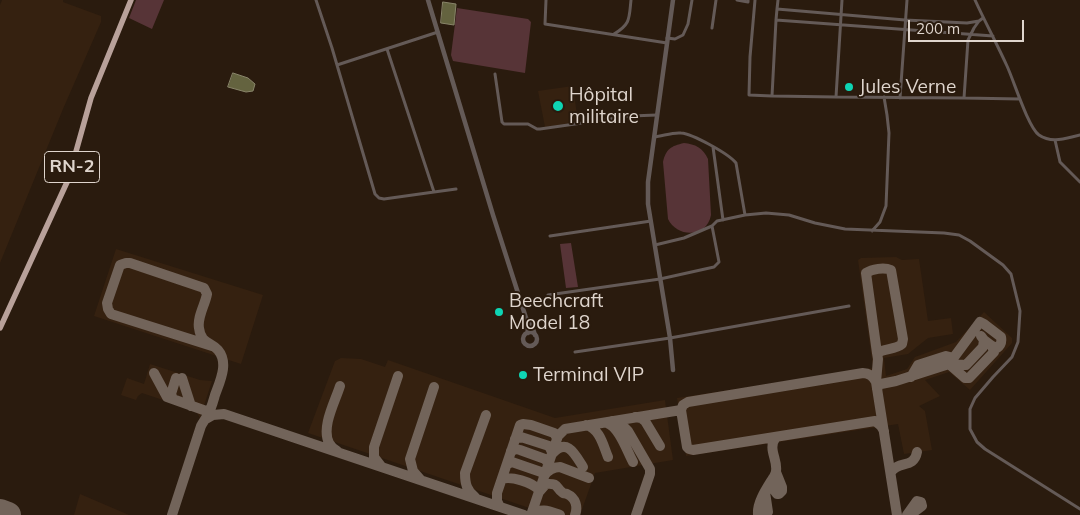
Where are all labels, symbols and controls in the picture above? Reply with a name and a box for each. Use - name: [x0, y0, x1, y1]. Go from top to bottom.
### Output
- scale bar: [910, 10, 1026, 42]
- text: 200 m: [916, 19, 960, 38]
- place label: Jules Verne: [859, 76, 956, 98]
- marker: Jules Verne: [843, 81, 855, 93]
- place label: Hôpital militaire: [569, 84, 639, 128]
- marker: Hôpital militaire: [551, 99, 565, 113]
- road number: RN-2: [44, 152, 100, 182]
- place label: Beechcraft Model 18: [509, 290, 603, 334]
- marker: Beechcraft Model 18: [493, 306, 505, 318]
- place label: Terminal VIP: [533, 364, 644, 386]
- marker: Terminal VIP: [517, 369, 529, 381]

